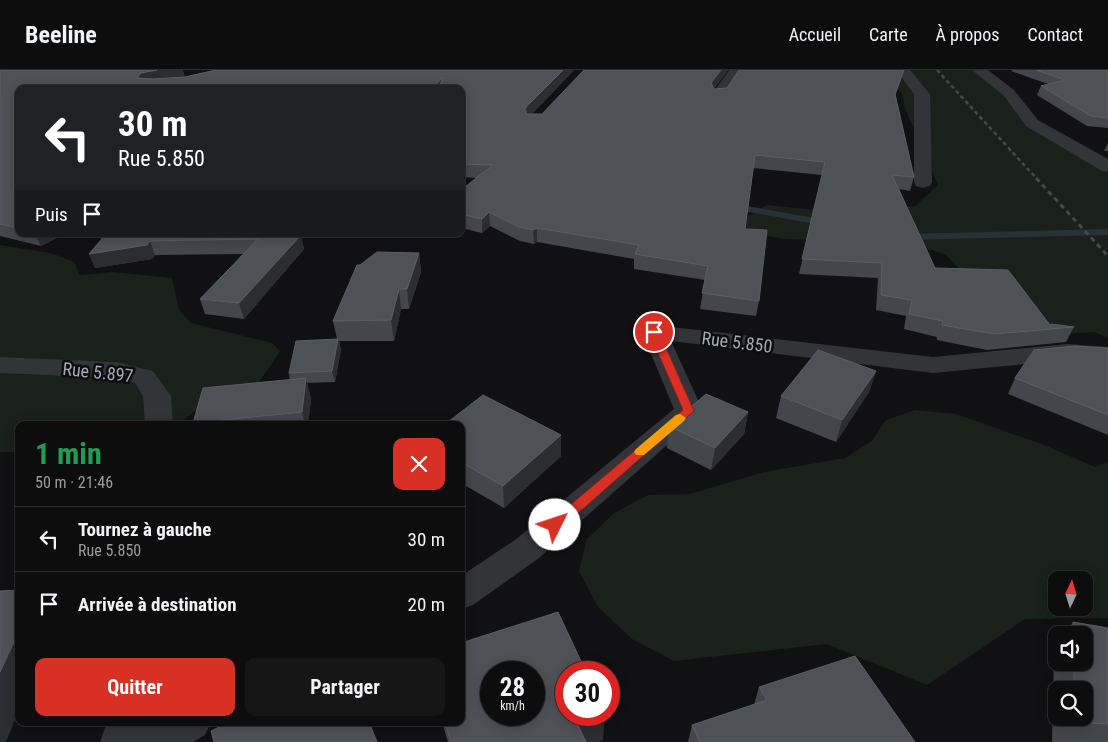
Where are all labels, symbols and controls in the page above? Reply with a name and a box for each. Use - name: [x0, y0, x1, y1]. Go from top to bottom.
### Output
- text: Beeline: [25, 21, 97, 49]
- text: Accueil: [789, 24, 841, 45]
- text: Carte: [869, 24, 908, 45]
- text: À propos: [936, 24, 999, 45]
- text: Contact: [1027, 24, 1083, 45]
- text: 30 m: [118, 104, 187, 145]
- icon: left: [35, 105, 100, 170]
- text: Rue 5.850: [118, 146, 205, 171]
- icon: arrive: [78, 200, 106, 228]
- text: Puis: [35, 203, 68, 226]
- pin: [633, 311, 675, 353]
- icon: arrive: [640, 318, 668, 346]
- street label: Rue 5.850: [700, 327, 774, 357]
- street label: Rue 5.897: [62, 358, 135, 386]
- text: 1 min: [35, 436, 102, 471]
- button: close: [393, 438, 445, 490]
- text: 50 m · 21:46: [35, 473, 113, 492]
- position arrow: [528, 498, 580, 550]
- text: Tournez à gauche: [78, 518, 211, 541]
- icon: left: [35, 525, 63, 553]
- text: 30 m: [408, 528, 445, 551]
- text: Rue 5.850: [78, 541, 141, 560]
- north arrow: [1048, 571, 1092, 616]
- map controls: [1048, 571, 1093, 726]
- icon: arrive: [35, 590, 63, 618]
- text: Arrivée à destination: [78, 593, 237, 616]
- text: 20 m: [408, 593, 445, 616]
- button: sound: [1048, 626, 1093, 671]
- button: Quitter: [35, 658, 235, 716]
- button: Partager: [245, 658, 445, 716]
- speed limit sign: 30: [555, 661, 620, 726]
- text: 28: [500, 673, 525, 702]
- button: search: [1048, 681, 1093, 726]
- text: km/h: [500, 699, 525, 713]

